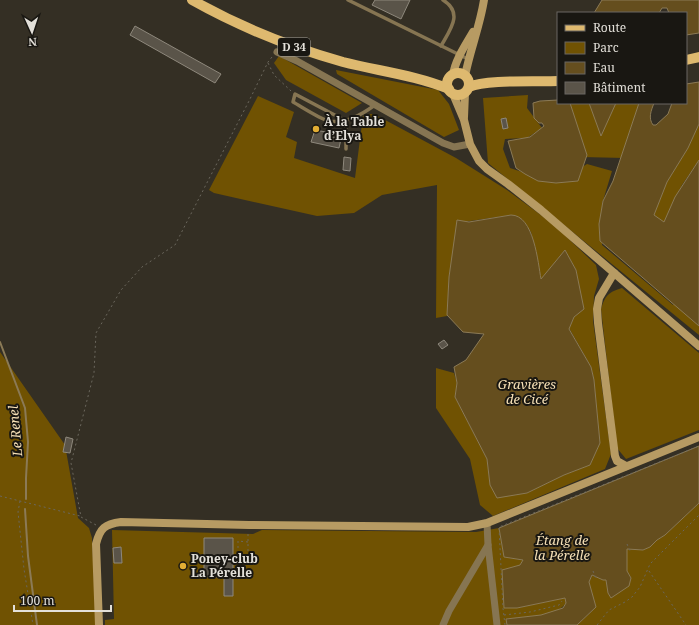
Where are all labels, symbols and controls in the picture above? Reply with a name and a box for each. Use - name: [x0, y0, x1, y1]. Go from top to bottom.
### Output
- north arrow: [12, 12, 52, 52]
- legend: [557, 12, 687, 104]
- text: Route: [593, 19, 626, 36]
- text: N: [27, 35, 37, 50]
- road number: D 34: [278, 38, 310, 56]
- text: Parc: [593, 39, 619, 56]
- text: Eau: [593, 59, 615, 76]
- text: Bâtiment: [593, 79, 645, 96]
- place label: À la Table d’Elya: [324, 113, 384, 144]
- marker: À la Table d’Elya: [311, 124, 321, 134]
- water label: Gravières de Cicé: [498, 375, 556, 408]
- water label: Le Renel: [4, 405, 26, 458]
- water label: Étang de la Pérelle: [534, 531, 591, 564]
- place label: Poney-club La Pérelle: [191, 550, 258, 581]
- marker: Poney-club La Pérelle: [178, 561, 188, 571]
- scale bar: [14, 587, 111, 613]
- text: 100 m: [20, 592, 55, 609]

